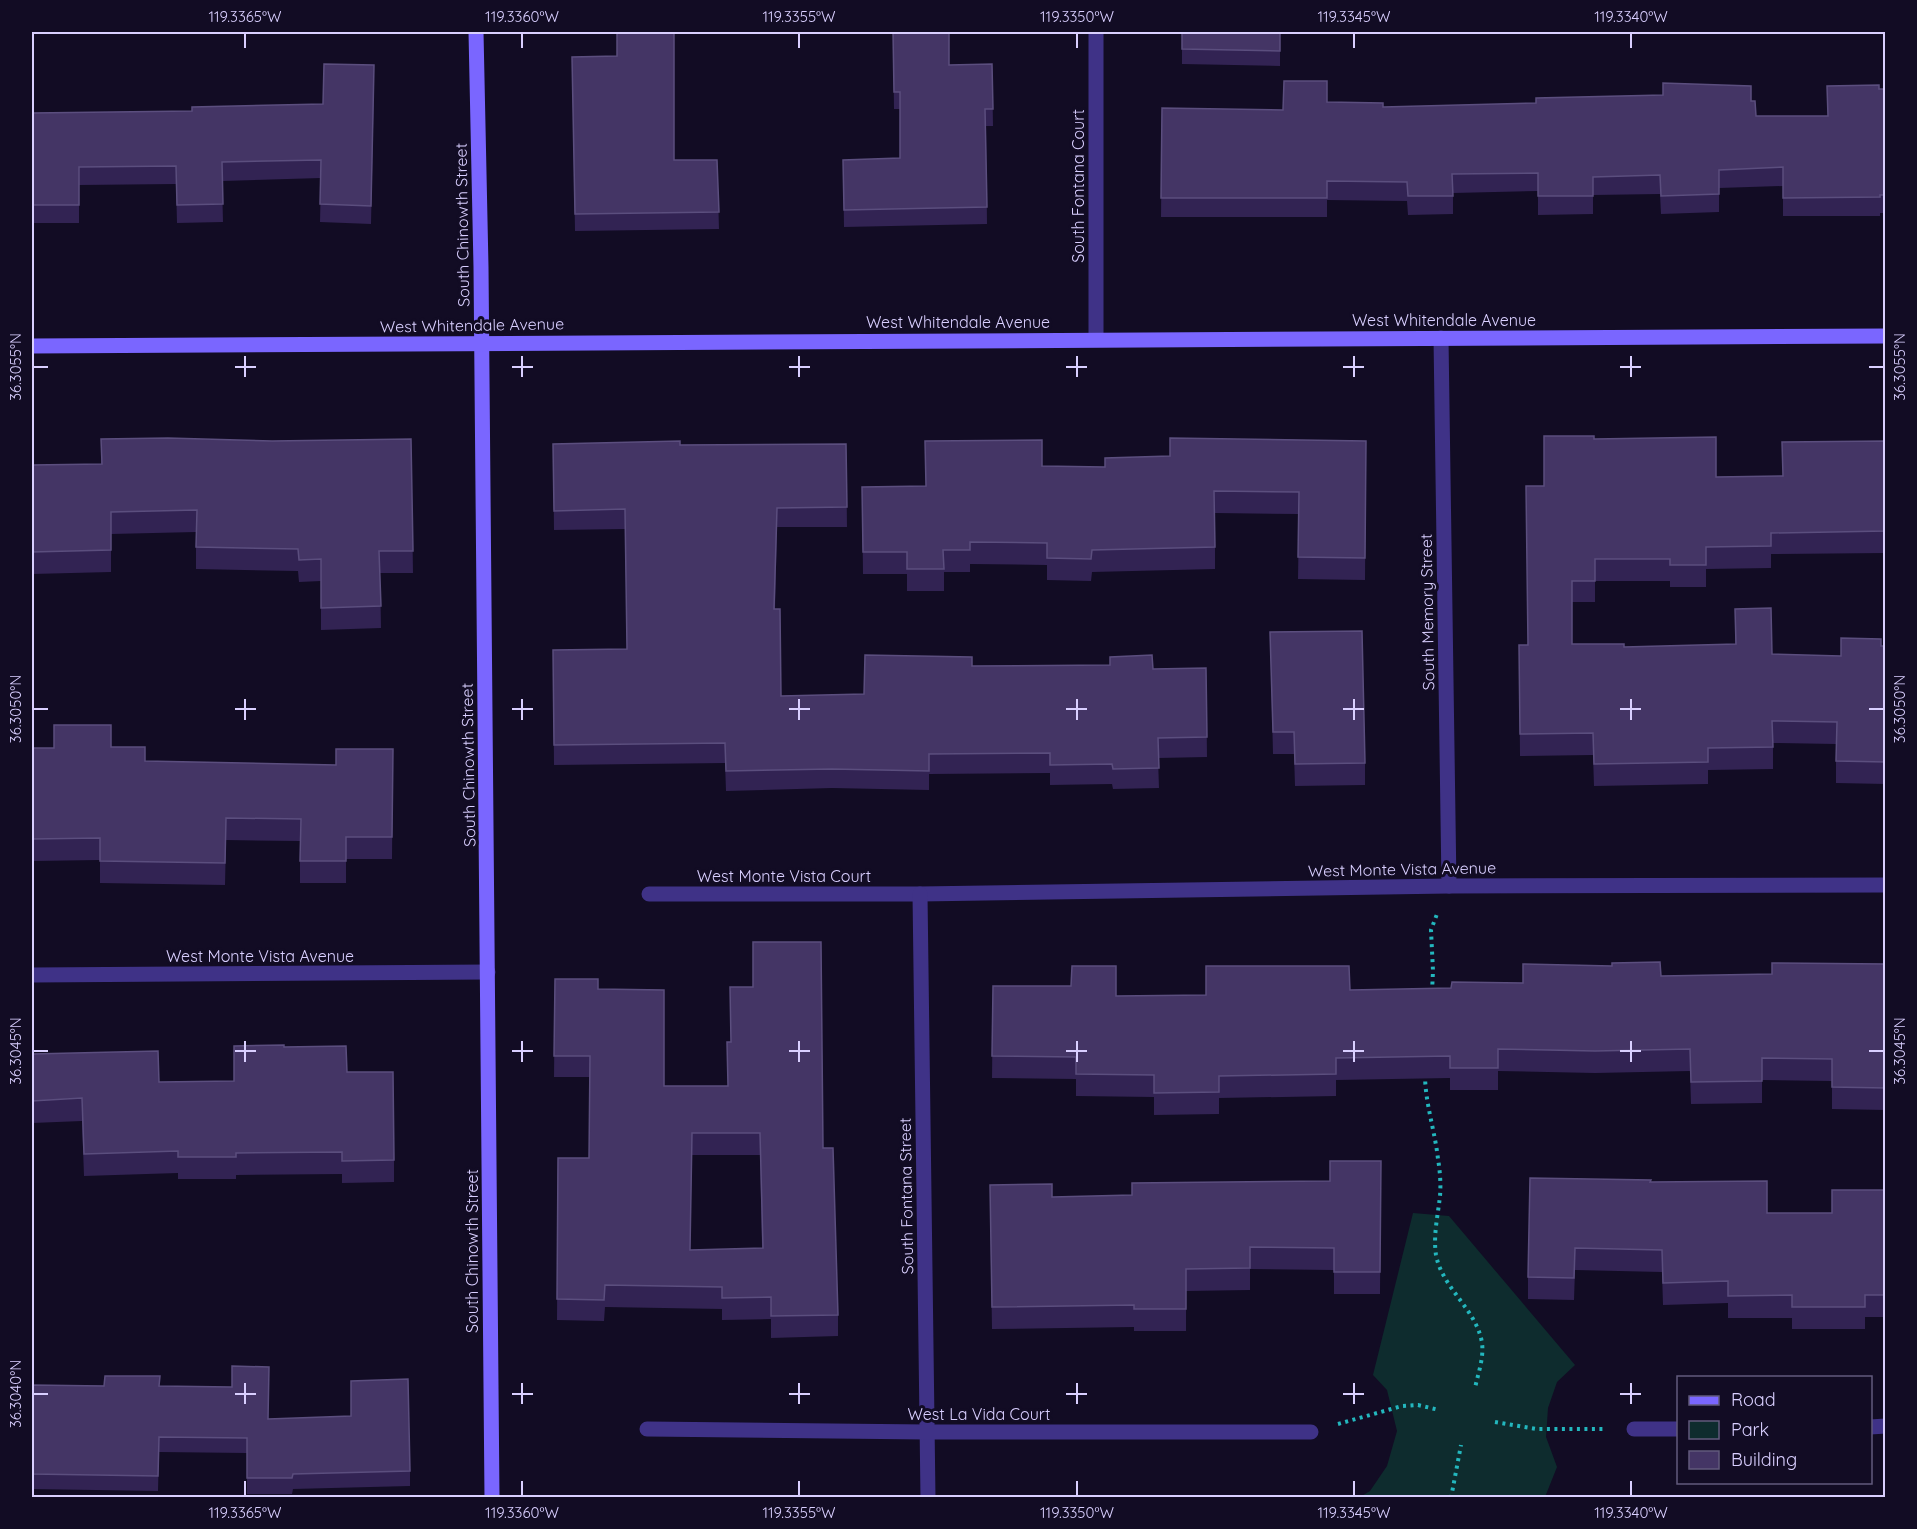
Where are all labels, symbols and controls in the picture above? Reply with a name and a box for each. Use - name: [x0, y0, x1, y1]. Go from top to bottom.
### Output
- text: 119.3365°W: [208, 7, 282, 26]
- text: 119.3360°W: [485, 7, 559, 26]
- text: 119.3355°W: [762, 7, 836, 26]
- text: 119.3350°W: [1040, 7, 1114, 26]
- text: 119.3345°W: [1318, 7, 1391, 26]
- text: 119.3340°W: [1594, 7, 1668, 26]
- street label: South Fontana Court: [1068, 109, 1088, 263]
- street label: South Chinowth Street: [451, 143, 473, 307]
- street label: West Whitendale Avenue: [1352, 310, 1536, 330]
- street label: West Whitendale Avenue: [866, 312, 1050, 332]
- street label: West Whitendale Avenue: [380, 313, 564, 337]
- text: 36.3055°N: [6, 333, 25, 401]
- text: 36.3055°N: [1890, 333, 1909, 401]
- street label: South Memory Street: [1416, 534, 1438, 690]
- text: 36.3050°N: [6, 675, 25, 743]
- text: 36.3050°N: [1890, 675, 1909, 743]
- street label: South Chinowth Street: [457, 683, 479, 847]
- street label: West Monte Vista Avenue: [1308, 857, 1496, 881]
- street label: West Monte Vista Court: [697, 866, 871, 886]
- street label: West Monte Vista Avenue: [166, 946, 354, 966]
- text: 36.3045°N: [6, 1017, 25, 1085]
- text: 36.3045°N: [1890, 1017, 1909, 1085]
- street label: South Fontana Street: [895, 1118, 917, 1274]
- street label: South Chinowth Street: [462, 1169, 482, 1333]
- text: 36.3040°N: [6, 1360, 25, 1428]
- legend: [1677, 1376, 1872, 1484]
- text: Road: [1731, 1388, 1776, 1411]
- street label: West La Vida Court: [908, 1404, 1050, 1424]
- text: Park: [1731, 1418, 1769, 1441]
- text: Building: [1731, 1448, 1797, 1471]
- text: 119.3365°W: [208, 1503, 282, 1522]
- text: 119.3360°W: [485, 1503, 559, 1522]
- text: 119.3355°W: [762, 1503, 836, 1522]
- text: 119.3350°W: [1040, 1503, 1114, 1522]
- text: 119.3345°W: [1318, 1503, 1391, 1522]
- text: 119.3340°W: [1594, 1503, 1668, 1522]

